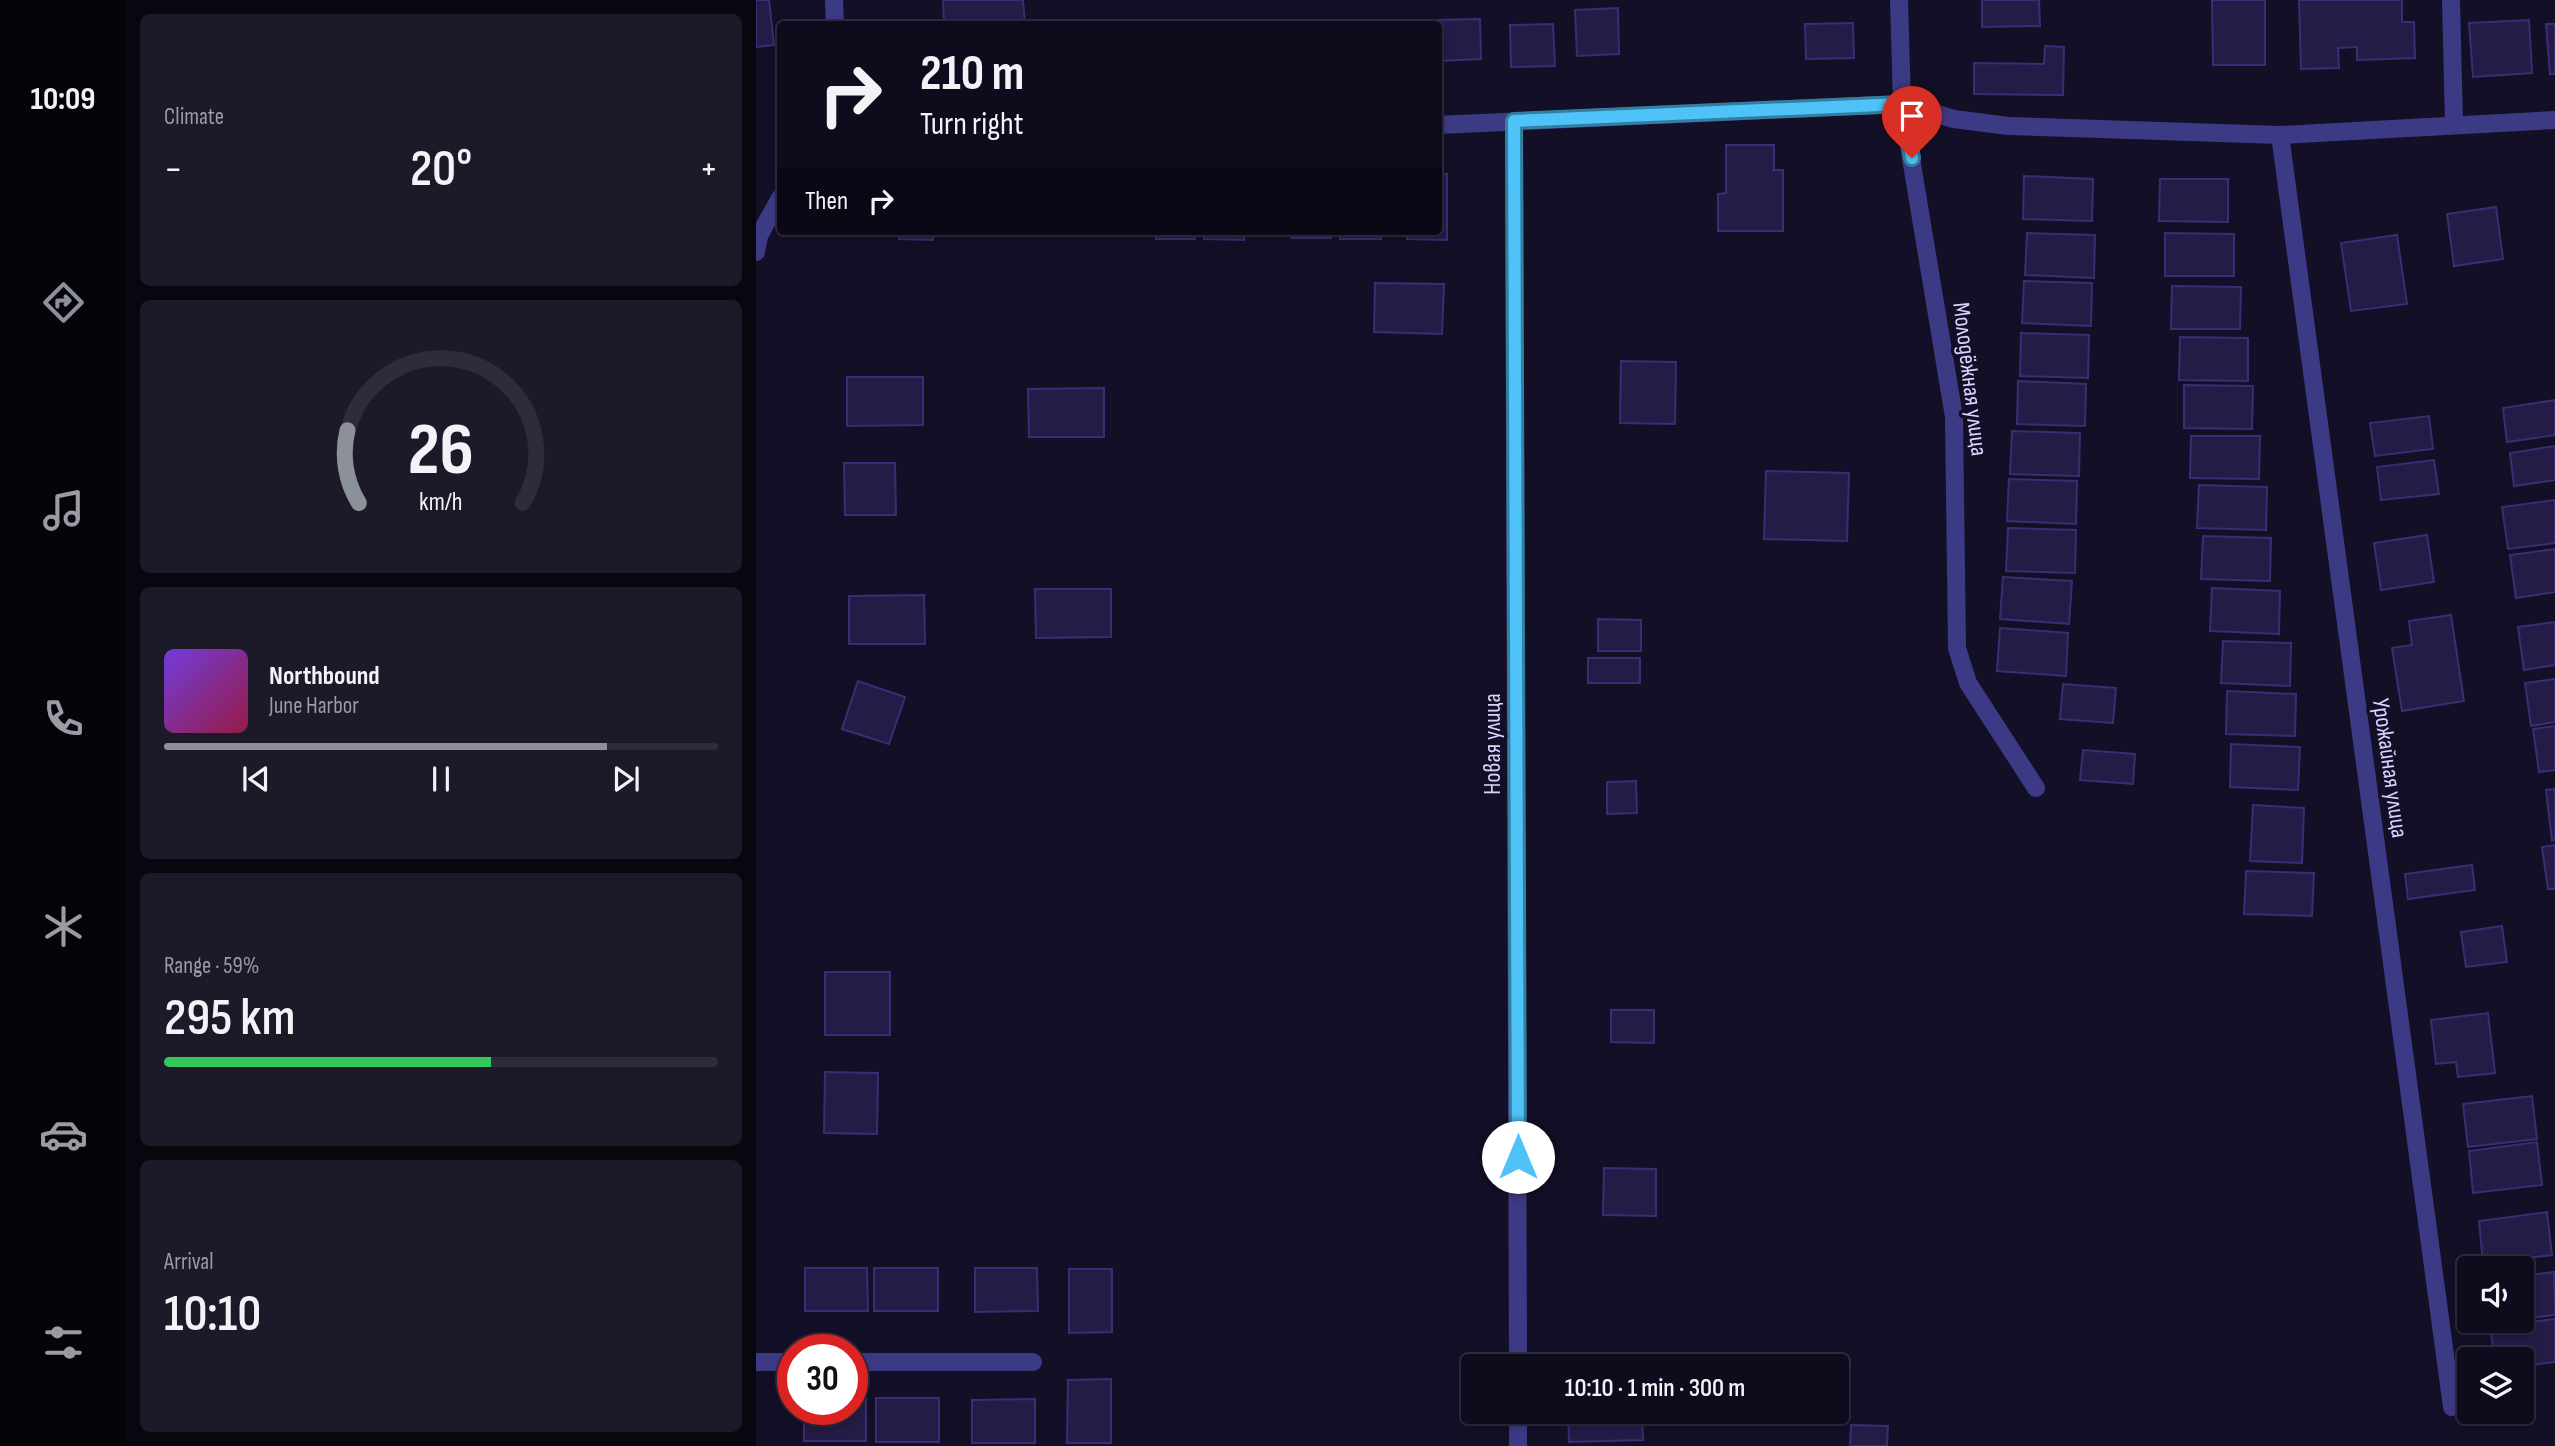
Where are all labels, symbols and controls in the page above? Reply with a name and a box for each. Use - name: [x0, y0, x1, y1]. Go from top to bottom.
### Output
- text: 210 m: [920, 45, 1024, 104]
- icon: right: [805, 49, 896, 140]
- text: 10:09: [31, 80, 95, 119]
- pin: [1882, 86, 1942, 158]
- icon: arrive: [1893, 97, 1931, 135]
- text: Climate: [164, 103, 224, 131]
- text: Turn right: [920, 105, 1024, 144]
- text: 20°: [410, 138, 472, 201]
- text: −: [164, 147, 183, 192]
- text: +: [699, 147, 718, 192]
- icon: right: [862, 182, 900, 220]
- text: Then: [805, 186, 848, 217]
- icon: directions: [39, 278, 88, 327]
- street label: Молодёжная улица: [1946, 301, 1994, 457]
- text: 26: [408, 407, 474, 495]
- icon: music: [39, 486, 88, 535]
- text: km/h: [419, 486, 463, 517]
- text: Northbound: [269, 661, 380, 692]
- text: June Harbor: [269, 692, 359, 720]
- street label: Новая улица: [1478, 693, 1507, 795]
- icon: phone: [39, 694, 88, 743]
- street label: Урожайная улица: [2366, 696, 2414, 840]
- icon: previous: [237, 760, 275, 798]
- icon: pause: [422, 760, 460, 798]
- icon: next: [607, 760, 645, 798]
- icon: climate: [39, 902, 88, 951]
- text: Range · 59%: [164, 952, 259, 980]
- text: 295 km: [164, 987, 295, 1050]
- icon: car: [39, 1110, 88, 1159]
- position arrow: [1481, 1120, 1555, 1194]
- text: Arrival: [164, 1248, 213, 1276]
- map controls: [2457, 1256, 2534, 1424]
- button: sound: [2457, 1256, 2534, 1333]
- text: 10:10: [164, 1283, 261, 1346]
- icon: filters: [39, 1318, 88, 1367]
- speed limit sign: 30: [777, 1334, 868, 1425]
- button: layers: [2457, 1347, 2534, 1424]
- text: 10:10 · 1 min · 300 m: [1565, 1373, 1745, 1404]

